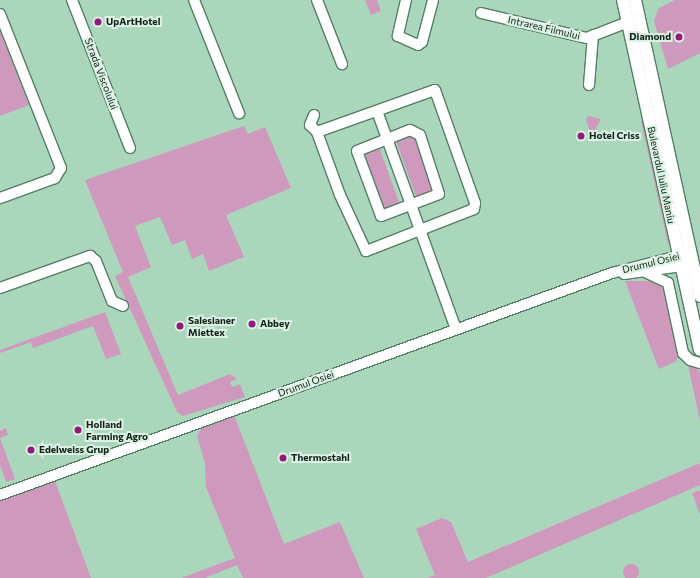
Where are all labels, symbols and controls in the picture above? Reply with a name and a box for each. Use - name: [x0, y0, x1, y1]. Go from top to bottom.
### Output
- street label: Intrarea Filmului: [507, 14, 581, 42]
- place label: UpArtHotel: [106, 16, 160, 28]
- marker: UpArtHotel: [93, 17, 103, 27]
- place label: Diamond: [629, 31, 671, 43]
- marker: Diamond: [674, 32, 684, 42]
- street label: Strada Viscolului: [82, 37, 120, 111]
- street label: Bulevardul Iuliu Maniu: [645, 125, 677, 225]
- place label: Hotel Criss: [589, 130, 640, 142]
- marker: Hotel Criss: [576, 131, 586, 141]
- street label: Drumul Osiei: [621, 250, 681, 276]
- place label: Salesianer Miettex: [188, 314, 235, 338]
- place label: Abbey: [260, 318, 290, 330]
- marker: Abbey: [247, 319, 257, 329]
- marker: Salesianer Miettex: [175, 321, 185, 331]
- street label: Drumul Osiei: [276, 368, 336, 400]
- place label: Holland Farming Agro: [86, 418, 148, 442]
- marker: Holland Farming Agro: [73, 425, 83, 435]
- place label: Edelweiss Grup: [39, 444, 109, 456]
- marker: Edelweiss Grup: [26, 445, 36, 455]
- place label: Thermostahl: [291, 452, 350, 464]
- marker: Thermostahl: [278, 453, 288, 463]

